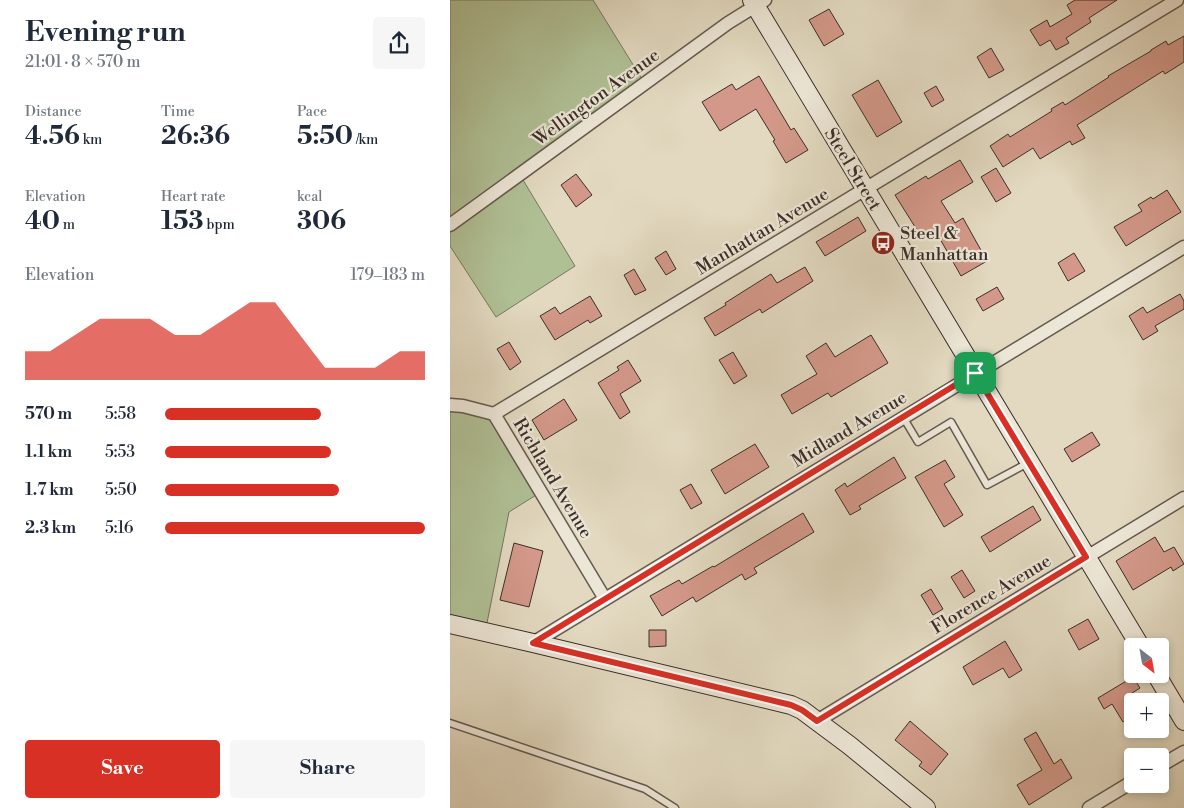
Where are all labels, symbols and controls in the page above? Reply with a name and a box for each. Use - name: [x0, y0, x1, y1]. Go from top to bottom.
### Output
- text: Evening run: [25, 15, 186, 50]
- button: share: [373, 17, 425, 69]
- street label: Wellington Avenue: [528, 44, 664, 152]
- text: 21:01 · 8 × 570 m: [25, 52, 141, 72]
- text: Distance: [25, 103, 82, 121]
- text: Time: [161, 103, 195, 121]
- text: Pace: [297, 103, 327, 121]
- text: 4.56: [25, 121, 80, 152]
- text: 26:36: [161, 121, 230, 152]
- text: 5:50: [297, 121, 353, 152]
- street label: Steel Street: [819, 124, 887, 215]
- text: km: [80, 131, 102, 149]
- text: /km: [353, 131, 378, 149]
- street label: Manhattan Avenue: [691, 183, 833, 280]
- text: Elevation: [25, 188, 86, 206]
- text: Heart rate: [161, 188, 226, 206]
- text: kcal: [297, 188, 322, 206]
- text: 40: [25, 206, 60, 237]
- text: 153: [161, 206, 204, 237]
- text: 306: [297, 206, 346, 237]
- text: m: [60, 216, 75, 234]
- text: bpm: [204, 216, 235, 234]
- place label: Steel & Manhattan: [900, 222, 989, 266]
- bus stop icon: Steel & Manhattan: [870, 230, 896, 256]
- text: Elevation: [25, 265, 94, 285]
- text: 179–183 m: [350, 265, 425, 285]
- pin: [954, 352, 996, 394]
- icon: arrive: [961, 359, 989, 387]
- street label: Midland Avenue: [787, 386, 911, 473]
- text: 570 m: [25, 404, 72, 424]
- text: 5:58: [105, 404, 136, 424]
- street label: Richland Avenue: [508, 414, 598, 543]
- text: 1.1 km: [25, 442, 72, 462]
- text: 5:53: [105, 442, 135, 462]
- text: 1.7 km: [25, 480, 74, 500]
- text: 5:50: [105, 480, 137, 500]
- text: 2.3 km: [25, 518, 76, 538]
- text: 5:16: [105, 518, 133, 538]
- street label: Florence Avenue: [927, 550, 1055, 639]
- north arrow: [1124, 638, 1169, 682]
- map controls: [1124, 638, 1169, 793]
- button: +: [1124, 693, 1169, 738]
- button: Save: [25, 740, 220, 798]
- button: Share: [230, 740, 425, 798]
- button: −: [1124, 748, 1169, 793]

